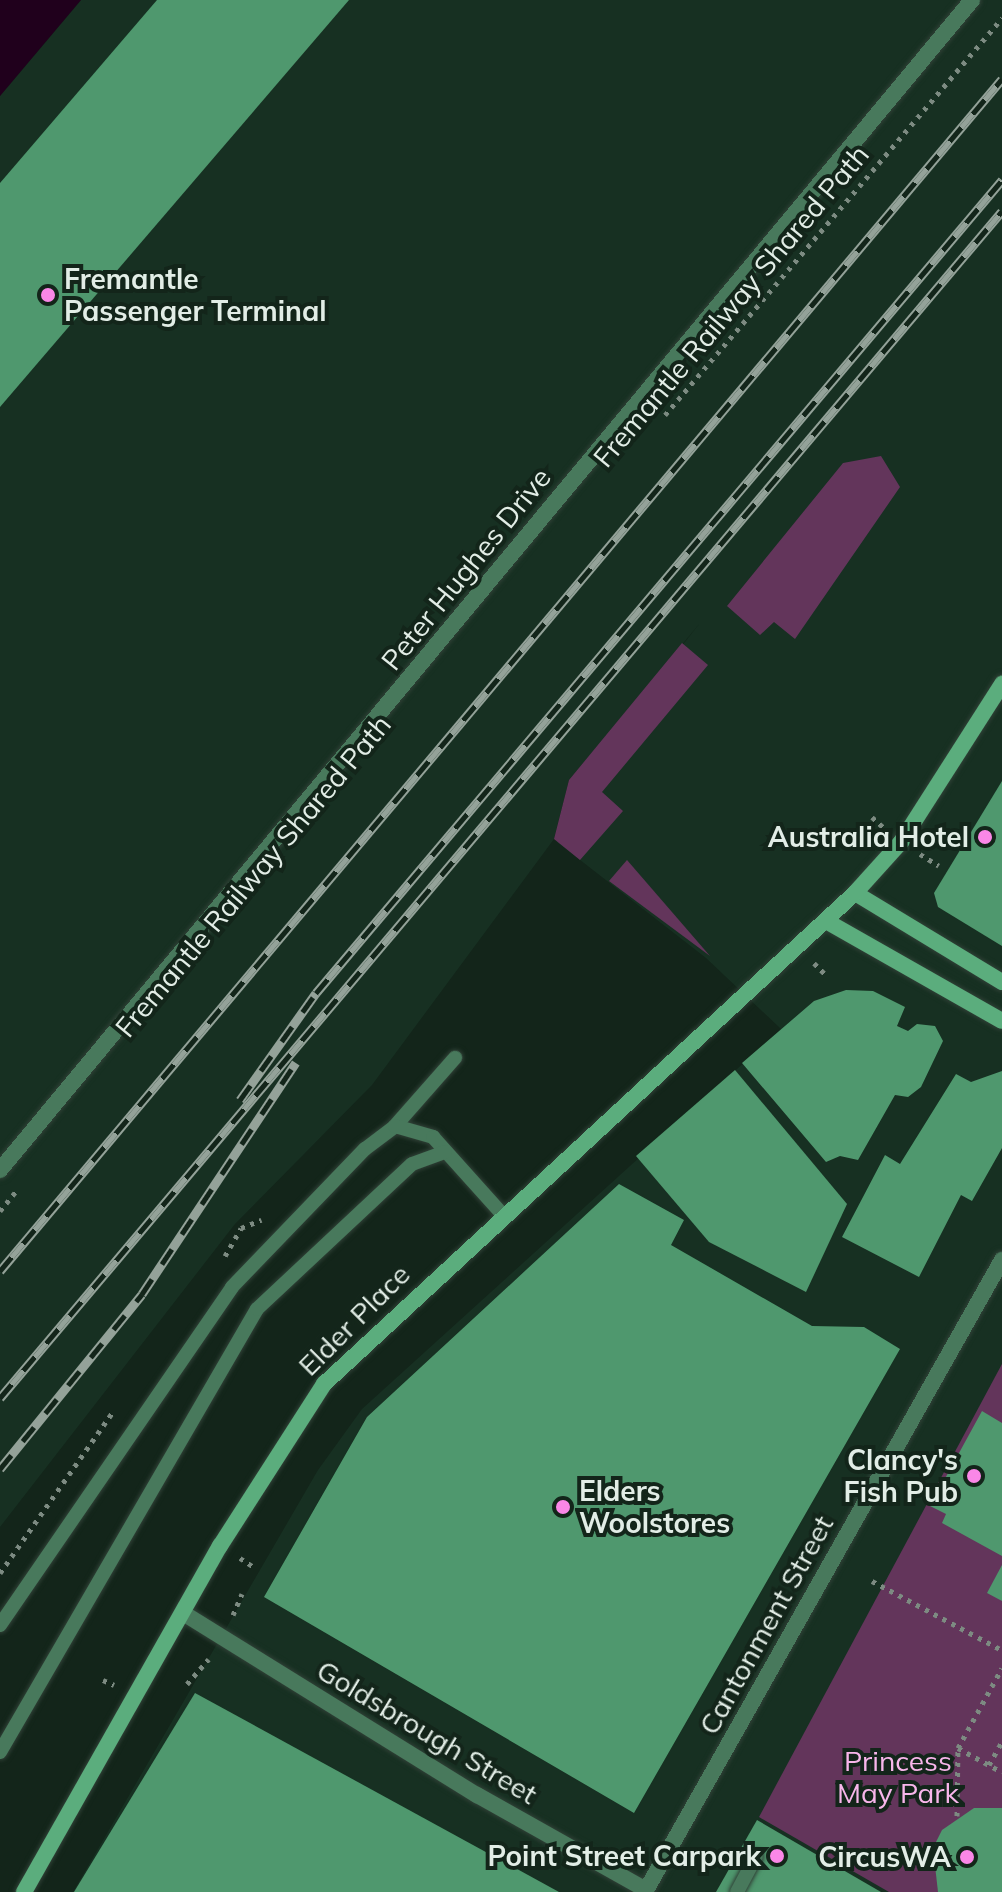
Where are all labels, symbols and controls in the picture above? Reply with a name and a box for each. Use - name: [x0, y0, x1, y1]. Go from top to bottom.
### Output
- street label: Fremantle Railway Shared Path: [586, 138, 876, 474]
- place label: Fremantle Passenger Terminal: [64, 262, 327, 328]
- marker: Fremantle Passenger Terminal: [39, 286, 57, 304]
- street label: Peter Hughes Drive: [374, 461, 558, 677]
- street label: Fremantle Railway Shared Path: [108, 708, 398, 1044]
- place label: Australia Hotel: [768, 820, 969, 854]
- marker: Australia Hotel: [976, 828, 994, 846]
- street label: Elder Place: [292, 1258, 416, 1382]
- place label: Clancy's Fish Pub: [844, 1443, 958, 1509]
- marker: Clancy's Fish Pub: [965, 1467, 983, 1485]
- place label: Elders Woolstores: [579, 1474, 730, 1540]
- marker: Elders Woolstores: [554, 1498, 572, 1516]
- street label: Cantonment Street: [692, 1510, 840, 1740]
- street label: Goldsbrough Street: [311, 1653, 543, 1811]
- park label: Princess May Park: [837, 1744, 959, 1810]
- place label: Point Street Carpark: [488, 1839, 761, 1873]
- place label: CircusWA: [818, 1840, 951, 1874]
- marker: Point Street Carpark: [768, 1847, 786, 1865]
- marker: CircusWA: [958, 1848, 976, 1866]

